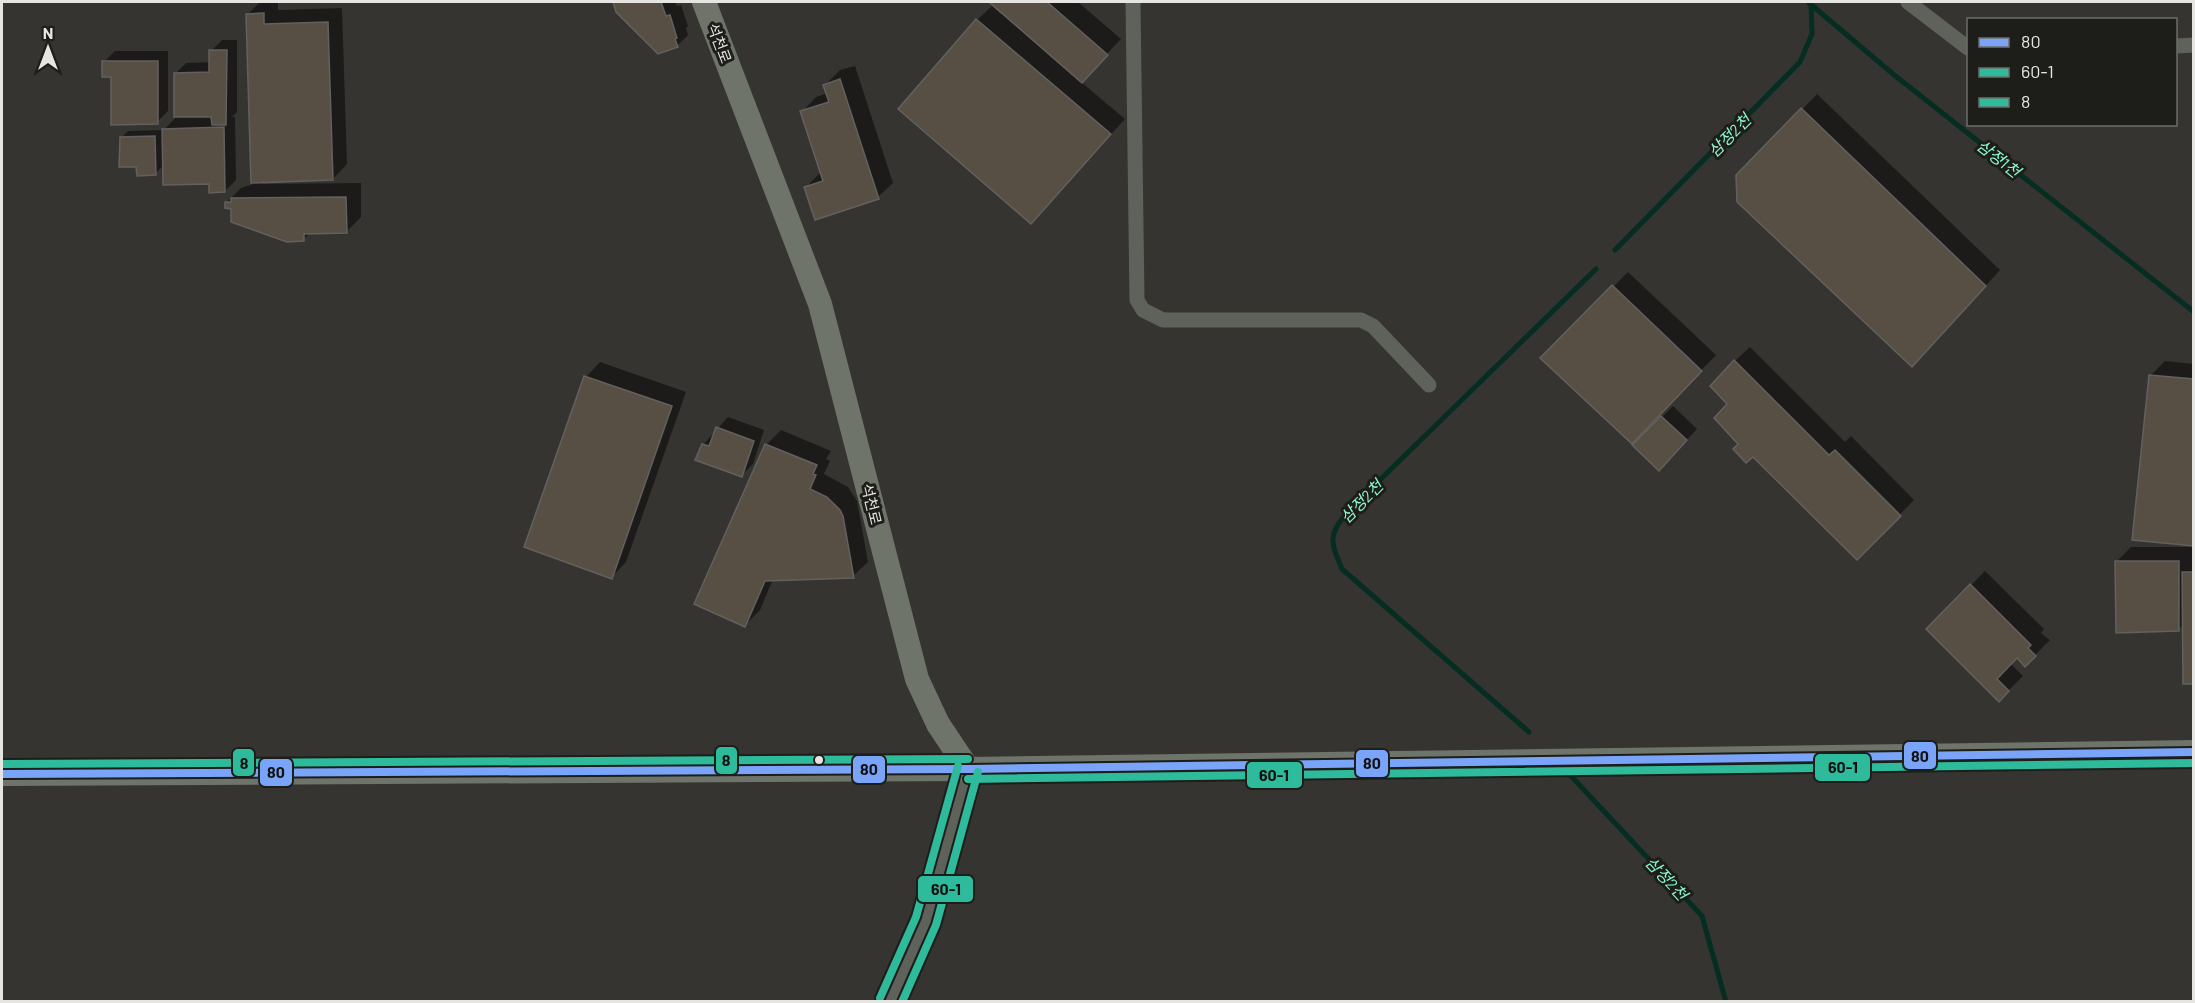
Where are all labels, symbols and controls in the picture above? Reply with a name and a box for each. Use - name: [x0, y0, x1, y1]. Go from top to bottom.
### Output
- north arrow: [18, 18, 78, 78]
- legend: [1967, 18, 2177, 126]
- street label: 석천로: [704, 20, 736, 66]
- text: N: [43, 23, 53, 42]
- text: 80: [2021, 30, 2041, 52]
- text: 60-1: [2021, 60, 2054, 82]
- text: 8: [2021, 90, 2030, 112]
- water label: 삼정2천: [1704, 108, 1756, 160]
- water label: 삼정1천: [1974, 135, 2026, 182]
- water label: 삼정2천: [1336, 474, 1388, 526]
- street label: 석천로: [858, 482, 886, 526]
- line badge: 80: [1903, 741, 1937, 770]
- line badge: 8: [715, 746, 738, 775]
- text: 80: [1911, 746, 1929, 765]
- line badge: 8: [232, 748, 255, 777]
- line badge: 80: [1355, 749, 1389, 778]
- text: 8: [722, 750, 731, 769]
- text: 8: [240, 753, 249, 772]
- text: 80: [1363, 753, 1381, 772]
- line badge: 60-1: [1814, 753, 1871, 782]
- unlabelled marker: [813, 754, 825, 766]
- line badge: 80: [852, 755, 886, 784]
- text: 60-1: [1828, 757, 1858, 776]
- line badge: 80: [259, 758, 293, 787]
- text: 80: [860, 759, 878, 778]
- line badge: 60-1: [1246, 761, 1303, 789]
- text: 80: [267, 762, 285, 781]
- text: 60-1: [1259, 765, 1289, 784]
- water label: 삼정2천: [1642, 852, 1693, 905]
- line badge: 60-1: [917, 875, 974, 903]
- text: 60-1: [931, 879, 961, 898]

